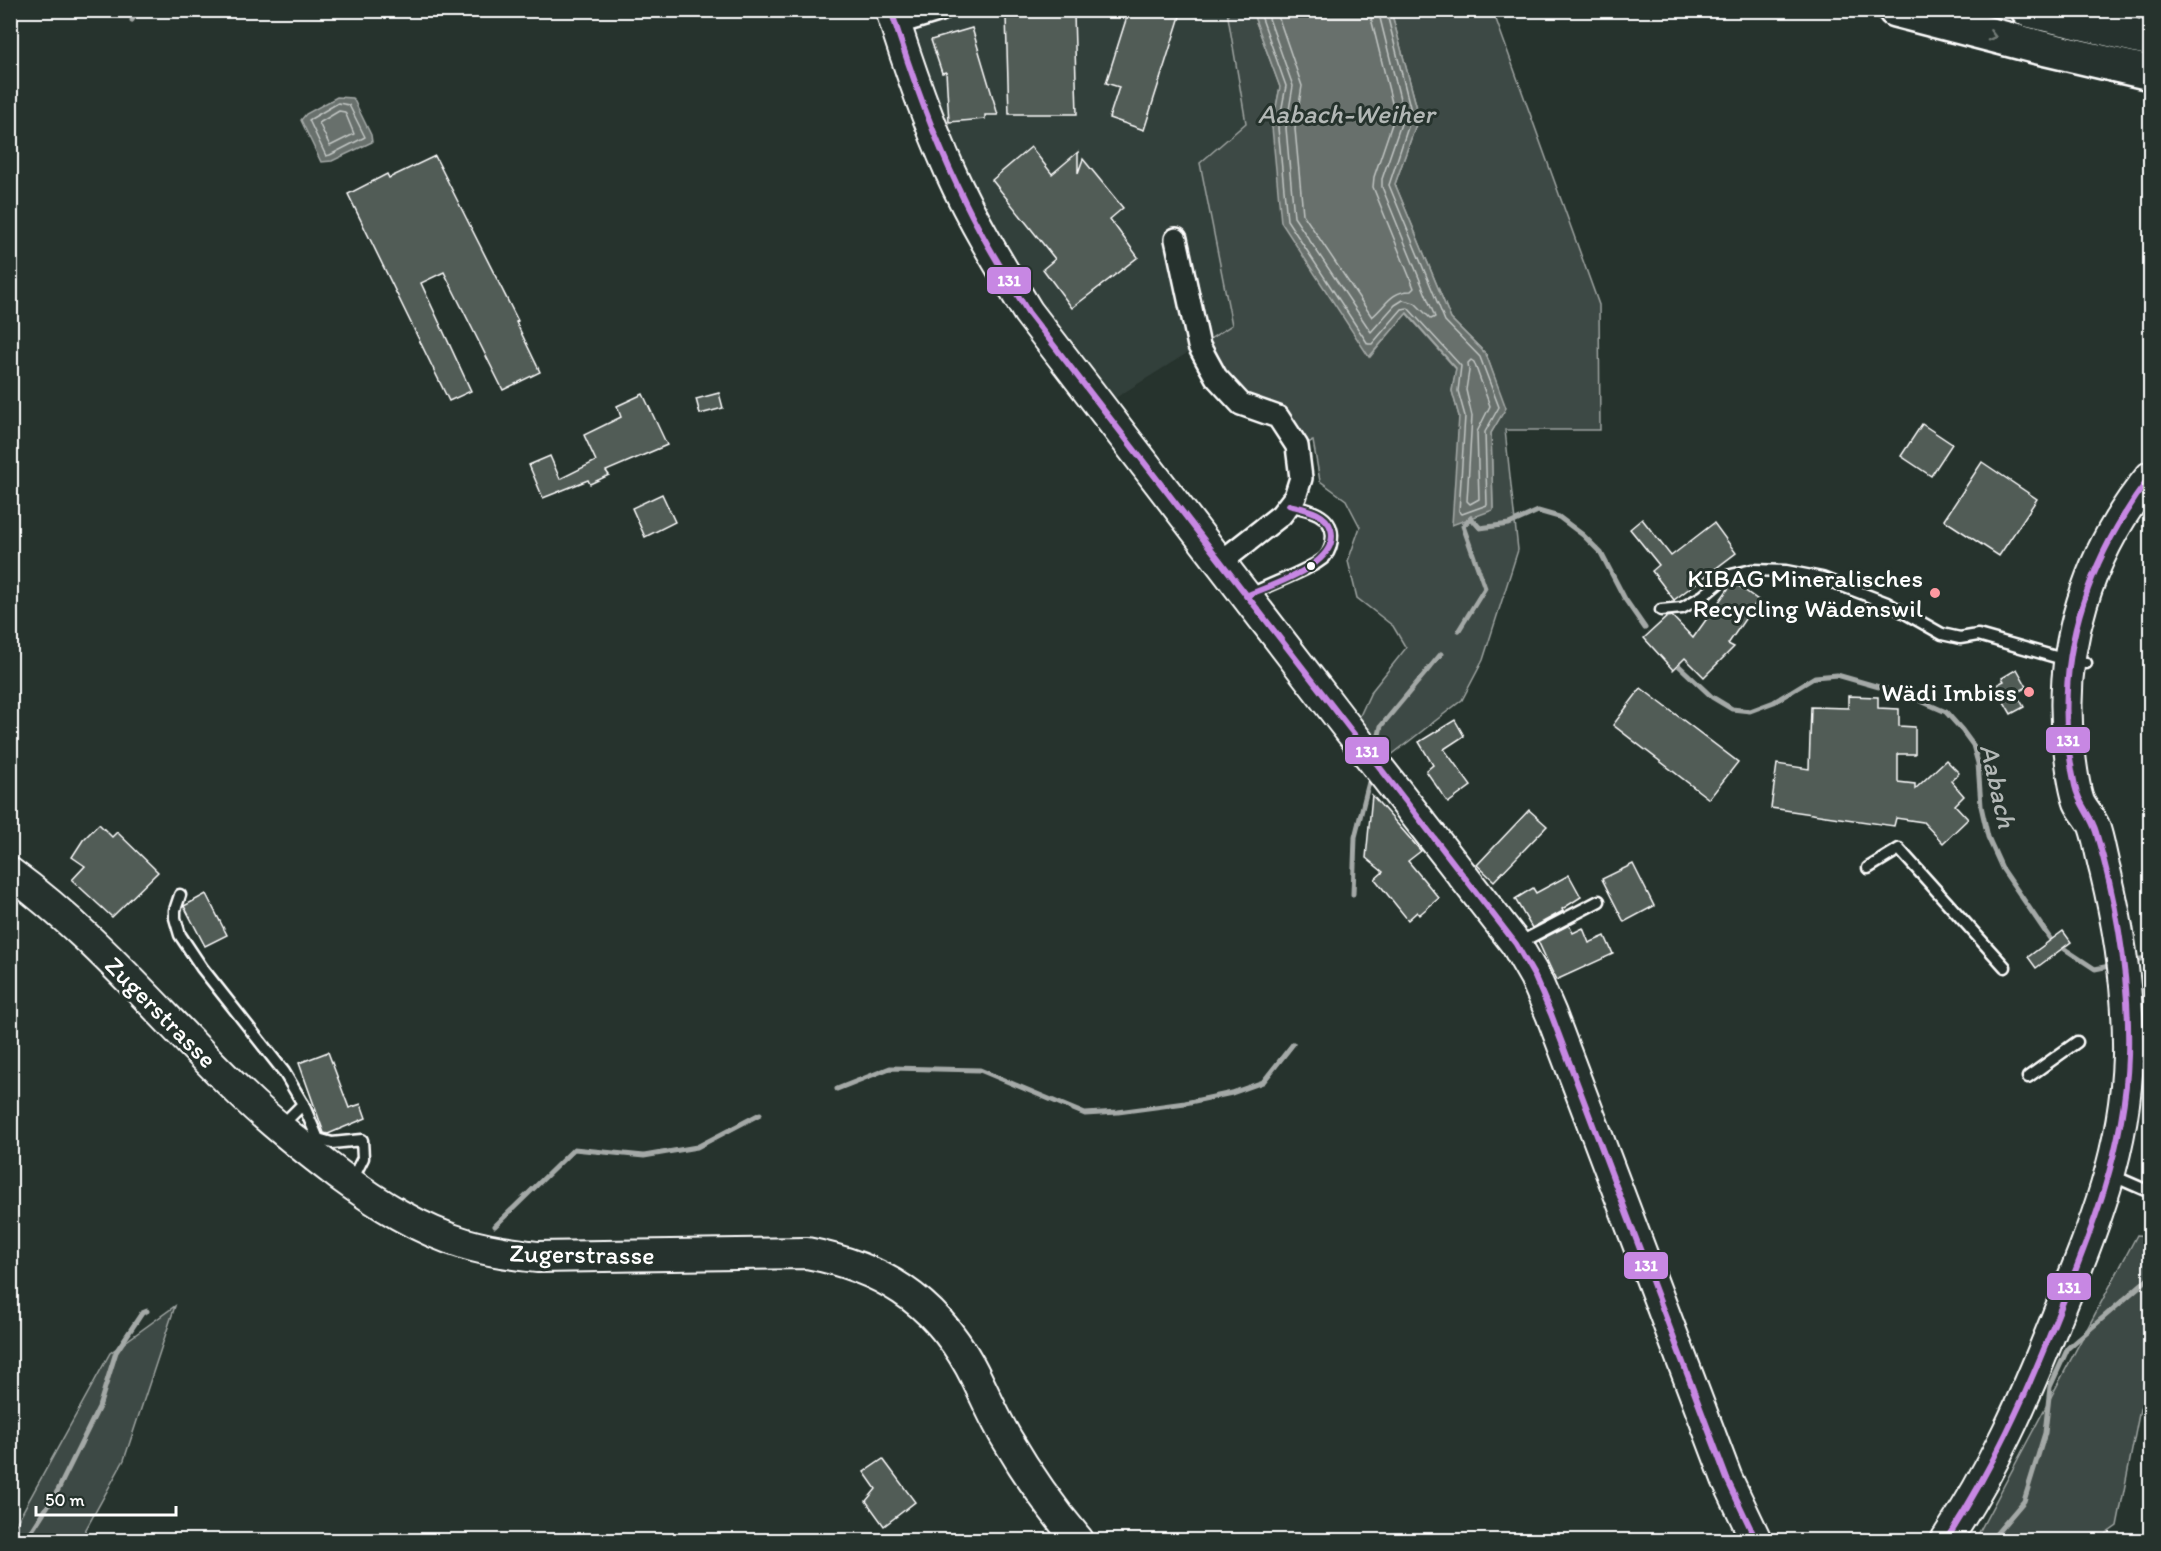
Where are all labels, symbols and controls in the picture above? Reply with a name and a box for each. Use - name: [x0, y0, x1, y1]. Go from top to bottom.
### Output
- one-way arrow: [1987, 28, 1997, 41]
- water label: Aabach-Weiher: [1258, 97, 1437, 130]
- line badge: 131: [986, 266, 1032, 295]
- text: 131: [997, 271, 1021, 290]
- unlabelled marker: [1305, 560, 1317, 572]
- place label: KIBAG Mineralisches Recycling Wädenswil: [1687, 562, 1923, 624]
- marker: KIBAG Mineralisches Recycling Wädenswil: [1928, 586, 1942, 600]
- place label: Wädi Imbiss: [1881, 676, 2017, 708]
- marker: Wädi Imbiss: [2022, 685, 2036, 699]
- line badge: 131: [2045, 726, 2091, 754]
- text: 131: [2056, 731, 2080, 750]
- line badge: 131: [1344, 736, 1390, 765]
- water label: Aabach: [1973, 741, 2024, 832]
- text: 131: [1355, 742, 1379, 761]
- street label: Zugerstrasse: [98, 949, 224, 1075]
- street label: Zugerstrasse: [509, 1237, 655, 1271]
- line badge: 131: [1623, 1251, 1669, 1280]
- text: 131: [1634, 1256, 1658, 1275]
- line badge: 131: [2046, 1272, 2092, 1301]
- text: 131: [2057, 1278, 2081, 1297]
- scale bar: [36, 1479, 176, 1517]
- text: 50 m: [45, 1489, 85, 1511]

